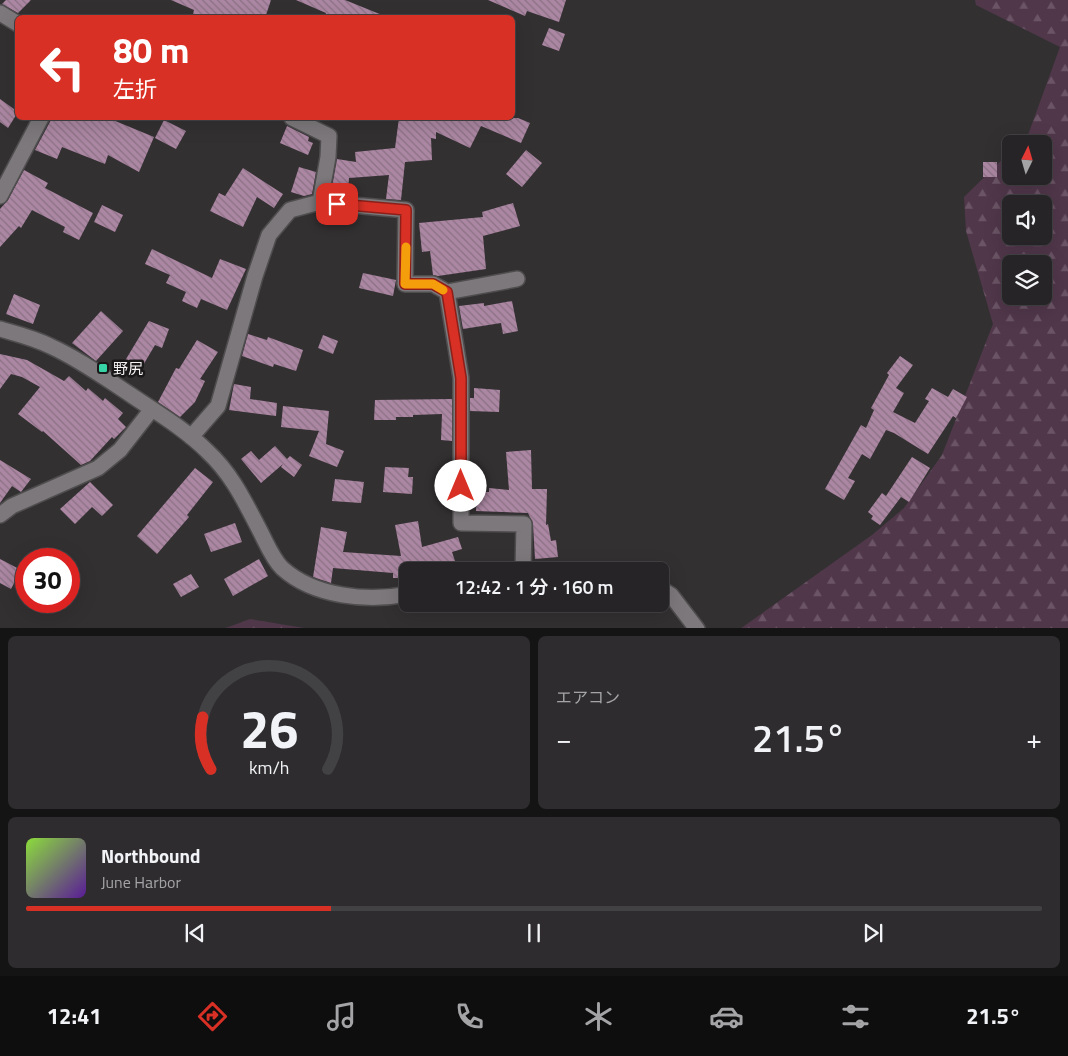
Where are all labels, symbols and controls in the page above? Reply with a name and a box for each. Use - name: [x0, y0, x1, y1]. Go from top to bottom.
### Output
- text: 80 m: [113, 23, 189, 77]
- icon: left: [30, 35, 95, 100]
- text: 左折: [113, 72, 157, 106]
- north arrow: [1002, 135, 1052, 185]
- map controls: [1002, 135, 1052, 305]
- pin: [316, 183, 358, 225]
- icon: arrive: [323, 190, 351, 218]
- button: sound: [1002, 195, 1052, 245]
- button: layers: [1002, 255, 1052, 305]
- place label: 野尻: [113, 357, 143, 380]
- marker: 野尻: [97, 362, 109, 374]
- position arrow: [434, 459, 486, 511]
- speed limit sign: 30: [15, 548, 80, 613]
- text: 12:42 · 1 分 · 160 m: [455, 572, 613, 601]
- text: エアコン: [556, 685, 620, 709]
- text: 26: [240, 689, 298, 768]
- text: 21.5°: [752, 709, 846, 767]
- text: −: [556, 717, 572, 760]
- text: +: [1026, 717, 1042, 760]
- text: km/h: [249, 754, 289, 781]
- text: Northbound: [101, 841, 201, 870]
- text: June Harbor: [101, 870, 181, 894]
- icon: previous: [181, 919, 209, 947]
- icon: pause: [520, 919, 548, 947]
- icon: next: [859, 919, 887, 947]
- text: 12:41: [47, 999, 102, 1033]
- icon: directions: [195, 999, 230, 1034]
- icon: music: [324, 999, 359, 1034]
- icon: phone: [452, 999, 487, 1034]
- icon: climate: [581, 999, 616, 1034]
- icon: car: [709, 999, 744, 1034]
- icon: filters: [838, 999, 873, 1034]
- text: 21.5°: [966, 999, 1021, 1033]

